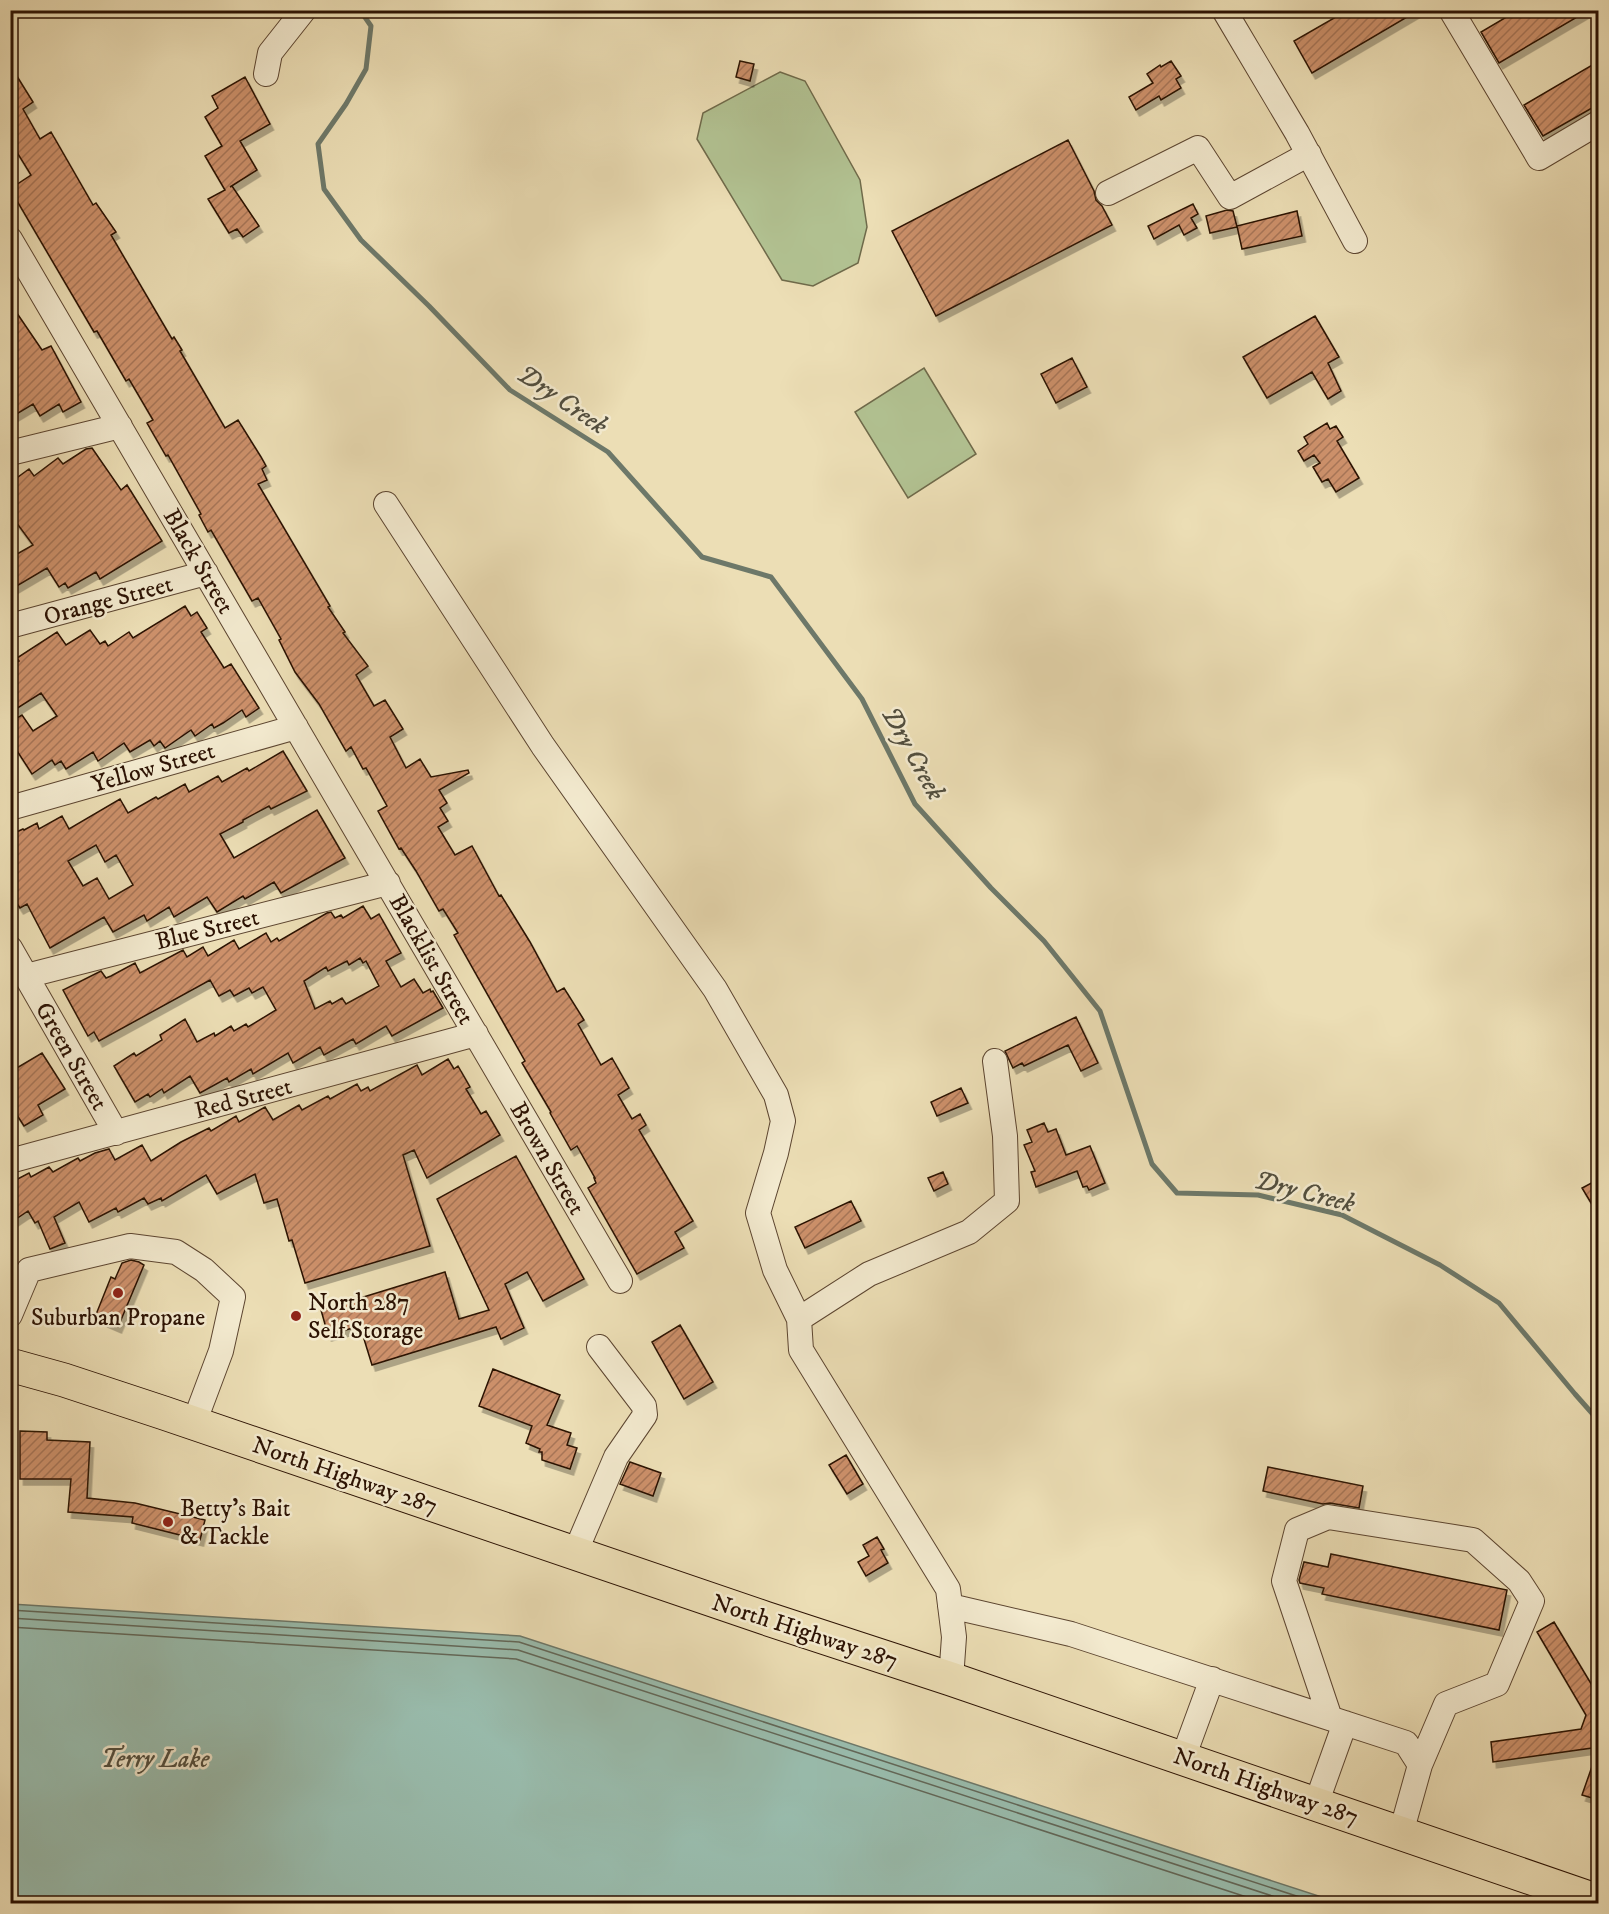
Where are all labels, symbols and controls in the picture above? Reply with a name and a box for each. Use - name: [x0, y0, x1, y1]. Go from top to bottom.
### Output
- water label: Dry Creek: [511, 358, 614, 443]
- street label: Black Street: [156, 503, 240, 620]
- street label: Orange Street: [41, 569, 176, 633]
- water label: Dry Creek: [873, 701, 952, 807]
- street label: Yellow Street: [88, 736, 219, 800]
- street label: Blacklist Street: [382, 889, 481, 1030]
- street label: Blue Street: [152, 903, 262, 957]
- street label: Green Street: [28, 997, 114, 1116]
- street label: Red Street: [191, 1071, 296, 1126]
- street label: Brown Street: [503, 1097, 592, 1221]
- water label: Dry Creek: [1251, 1164, 1358, 1221]
- marker: Suburban Propane: [111, 1286, 125, 1300]
- place label: North 287 Self Storage: [308, 1288, 423, 1346]
- place label: Suburban Propane: [31, 1303, 205, 1333]
- marker: North 287 Self Storage: [289, 1309, 303, 1323]
- street label: North Highway 287: [248, 1430, 441, 1522]
- place label: Betty's Bait & Tackle: [180, 1494, 291, 1552]
- marker: Betty's Bait & Tackle: [161, 1515, 175, 1529]
- street label: North Highway 287: [708, 1588, 902, 1676]
- street label: North Highway 287: [1169, 1741, 1362, 1833]
- water label: Terry Lake: [101, 1743, 210, 1776]

